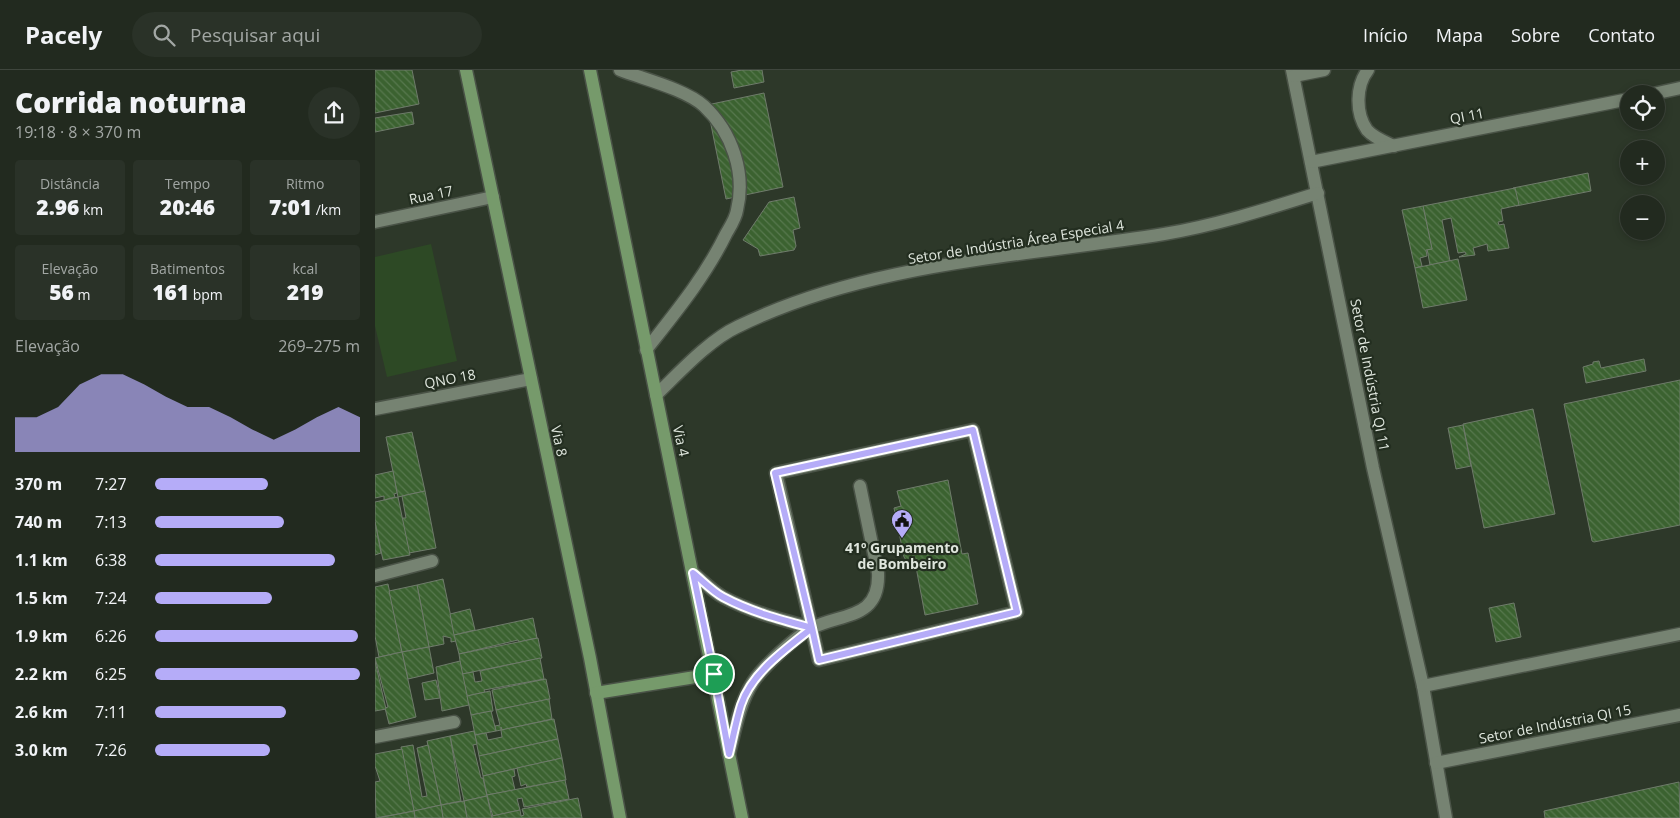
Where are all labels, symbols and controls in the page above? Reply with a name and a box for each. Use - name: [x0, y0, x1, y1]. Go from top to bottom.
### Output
- search box: [132, 12, 482, 57]
- text: Pacely: [25, 18, 102, 51]
- icon: search: [150, 21, 178, 49]
- text: Pesquisar aqui: [190, 22, 320, 48]
- text: Início: [1363, 23, 1408, 47]
- text: Mapa: [1436, 23, 1483, 47]
- text: Sobre: [1511, 23, 1560, 47]
- text: Contato: [1588, 23, 1655, 47]
- text: Corrida noturna: [15, 83, 247, 121]
- map controls: [1620, 85, 1665, 240]
- button: locate: [1620, 85, 1665, 130]
- button: share: [308, 87, 360, 139]
- street label: QI 11: [1448, 103, 1486, 128]
- text: 19:18 · 8 × 370 m: [15, 121, 141, 143]
- button: +: [1620, 140, 1665, 185]
- text: Distância: [40, 174, 100, 193]
- text: Tempo: [165, 174, 210, 193]
- text: Ritmo: [286, 174, 324, 193]
- street label: Rua 17: [407, 181, 455, 208]
- text: 2.96: [36, 193, 79, 221]
- text: 20:46: [160, 193, 215, 221]
- text: 7:01: [269, 193, 312, 221]
- button: −: [1620, 195, 1665, 240]
- text: km: [79, 200, 103, 219]
- text: /km: [312, 200, 341, 219]
- street label: Setor de Indústria Área Especial 4: [907, 215, 1125, 268]
- text: Elevação: [41, 259, 98, 278]
- text: Batimentos: [150, 259, 225, 278]
- text: kcal: [292, 259, 318, 278]
- text: 56: [49, 278, 74, 306]
- text: 161: [152, 278, 189, 306]
- text: 219: [287, 278, 324, 306]
- text: m: [74, 285, 90, 304]
- text: bpm: [189, 285, 223, 304]
- street label: Setor de Indústria QI 11: [1346, 297, 1395, 453]
- text: Elevação: [15, 335, 80, 357]
- text: 269–275 m: [278, 335, 360, 357]
- street label: QNO 18: [423, 364, 477, 393]
- street label: Via 8: [547, 424, 572, 458]
- street label: Via 4: [669, 424, 694, 458]
- text: 370 m: [15, 473, 62, 495]
- text: 7:27: [95, 473, 127, 495]
- public building icon: 41º Grupamento de Bombeiro: [890, 508, 914, 539]
- text: 740 m: [15, 511, 62, 533]
- text: 7:13: [95, 511, 127, 533]
- place label: 41º Grupamento de Bombeiro: [845, 538, 959, 573]
- text: 1.1 km: [15, 549, 68, 571]
- text: 6:38: [95, 549, 127, 571]
- text: 1.5 km: [15, 587, 68, 609]
- text: 7:24: [95, 587, 127, 609]
- text: 1.9 km: [15, 625, 68, 647]
- text: 6:26: [95, 625, 127, 647]
- pin: [693, 653, 735, 695]
- icon: arrive: [700, 660, 728, 688]
- text: 2.2 km: [15, 663, 68, 685]
- text: 6:25: [95, 663, 127, 685]
- street label: Setor de Indústria QI 15: [1477, 699, 1633, 748]
- text: 2.6 km: [15, 701, 68, 723]
- text: 7:11: [95, 701, 127, 723]
- text: 3.0 km: [15, 739, 68, 761]
- text: 7:26: [95, 739, 127, 761]

